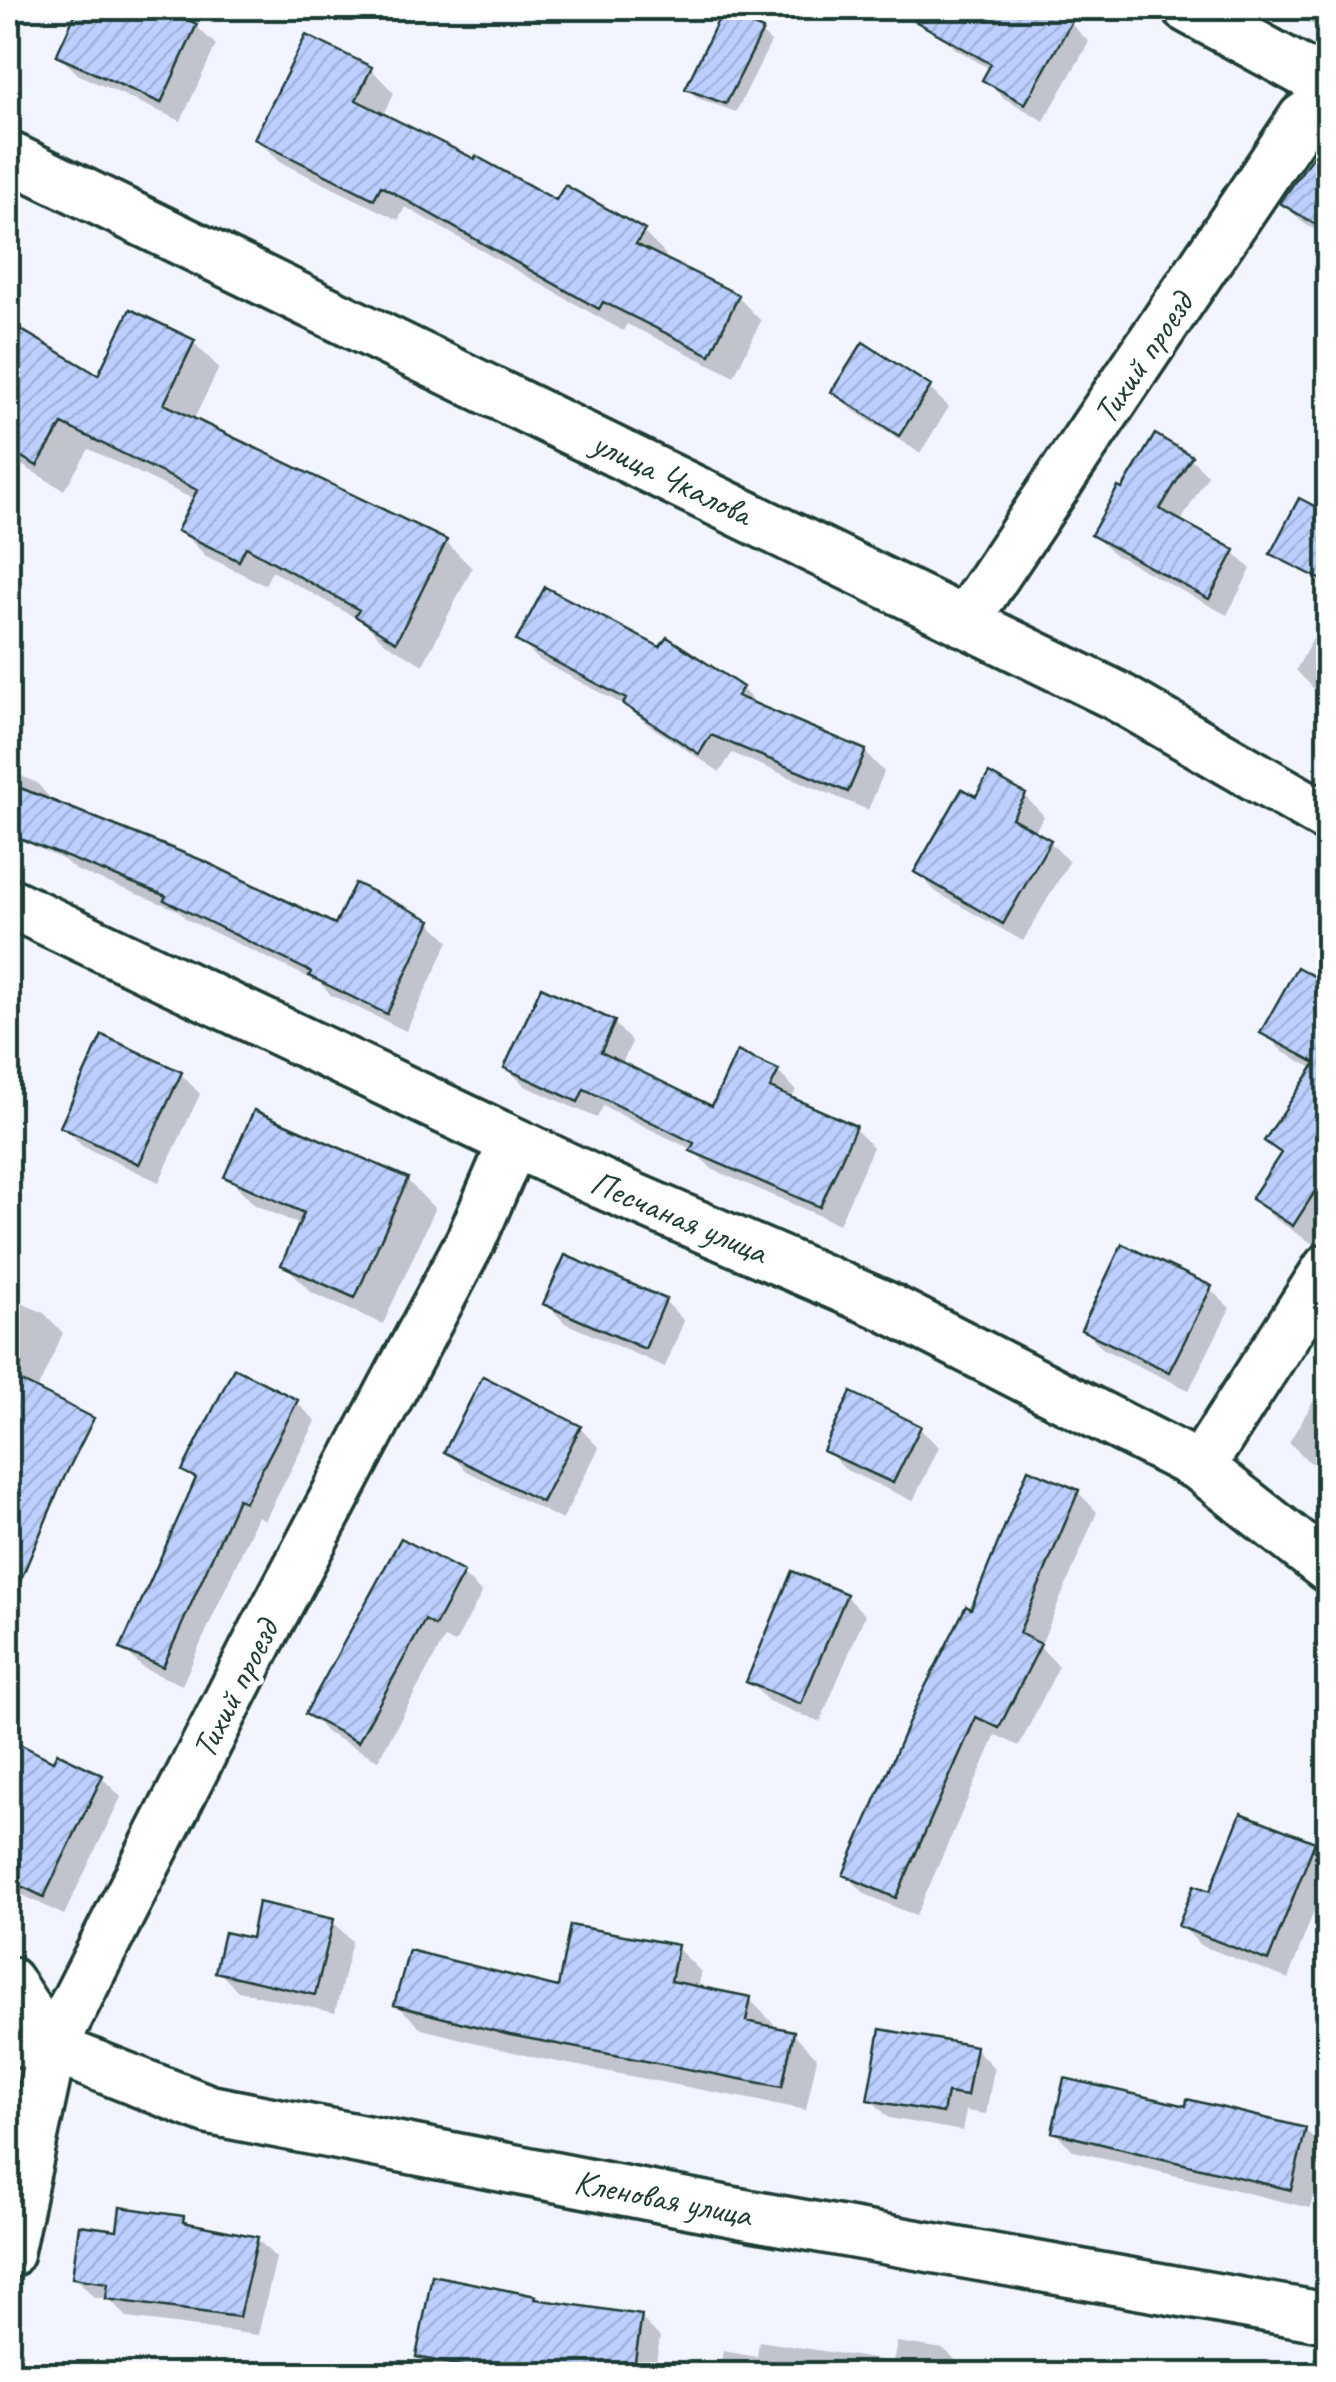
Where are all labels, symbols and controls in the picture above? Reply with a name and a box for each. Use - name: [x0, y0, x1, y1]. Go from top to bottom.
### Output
- street label: Тихий проезд: [1083, 281, 1205, 432]
- street label: улица Чкалова: [583, 419, 762, 537]
- street label: Песчаная улица: [584, 1160, 776, 1275]
- street label: Тихий проезд: [181, 1609, 291, 1766]
- street label: Кленовая улица: [571, 2159, 758, 2238]

